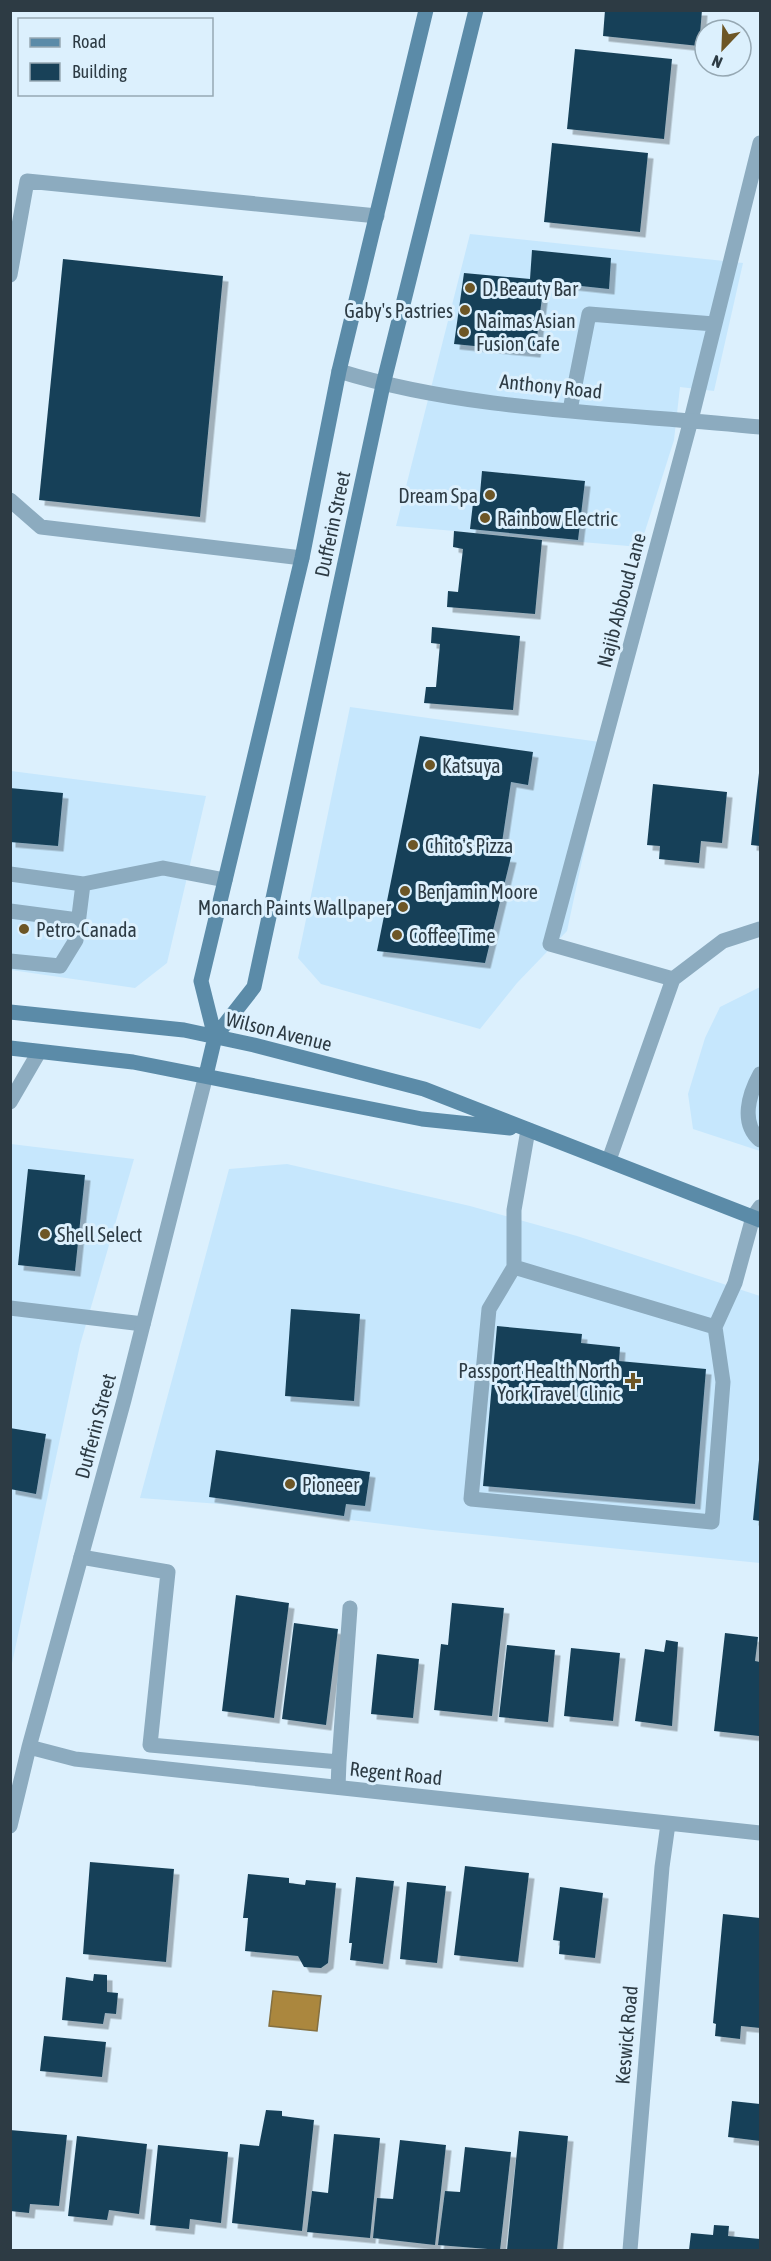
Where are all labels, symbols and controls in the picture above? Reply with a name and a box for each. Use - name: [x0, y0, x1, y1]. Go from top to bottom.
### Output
- legend: [18, 18, 213, 96]
- north arrow: [693, 18, 753, 78]
- text: Road: [72, 31, 106, 52]
- text: N: [709, 52, 725, 72]
- text: Building: [72, 61, 127, 82]
- place label: D. Beauty Bar: [482, 277, 579, 300]
- marker: D. Beauty Bar: [463, 281, 477, 295]
- place label: Gaby's Pastries: [344, 299, 453, 322]
- marker: Gaby's Pastries: [458, 303, 472, 317]
- place label: Naimas Asian Fusion Cafe: [476, 309, 576, 355]
- marker: Naimas Asian Fusion Cafe: [457, 325, 471, 339]
- street label: Anthony Road: [498, 369, 604, 403]
- street label: Dufferin Street: [310, 469, 354, 579]
- place label: Dream Spa: [398, 484, 478, 507]
- marker: Dream Spa: [483, 488, 497, 502]
- place label: Rainbow Electric: [497, 507, 618, 530]
- marker: Rainbow Electric: [478, 511, 492, 525]
- street label: Najib Abboud Lane: [592, 530, 650, 670]
- place label: Katsuya: [442, 754, 501, 777]
- marker: Katsuya: [423, 758, 437, 772]
- place label: Chito's Pizza: [425, 834, 513, 857]
- marker: Chito's Pizza: [406, 838, 420, 852]
- place label: Benjamin Moore: [417, 880, 538, 903]
- marker: Benjamin Moore: [398, 884, 412, 898]
- place label: Monarch Paints Wallpaper: [198, 896, 392, 919]
- marker: Monarch Paints Wallpaper: [396, 900, 410, 914]
- place label: Petro-Canada: [36, 918, 137, 941]
- marker: Petro-Canada: [17, 922, 31, 936]
- place label: Coffee Time: [409, 924, 496, 947]
- marker: Coffee Time: [390, 928, 404, 942]
- street label: Wilson Avenue: [223, 1007, 335, 1055]
- place label: Shell Select: [57, 1223, 142, 1246]
- marker: Shell Select: [38, 1227, 52, 1241]
- place label: Passport Health North York Travel Clinic: [458, 1359, 621, 1405]
- street label: Dufferin Street: [70, 1371, 120, 1481]
- marker: Passport Health North York Travel Clinic: [624, 1372, 642, 1390]
- place label: Pioneer: [302, 1473, 360, 1496]
- marker: Pioneer: [283, 1477, 297, 1491]
- street label: Regent Road: [349, 1757, 443, 1789]
- street label: Keswick Road: [610, 1985, 642, 2085]

